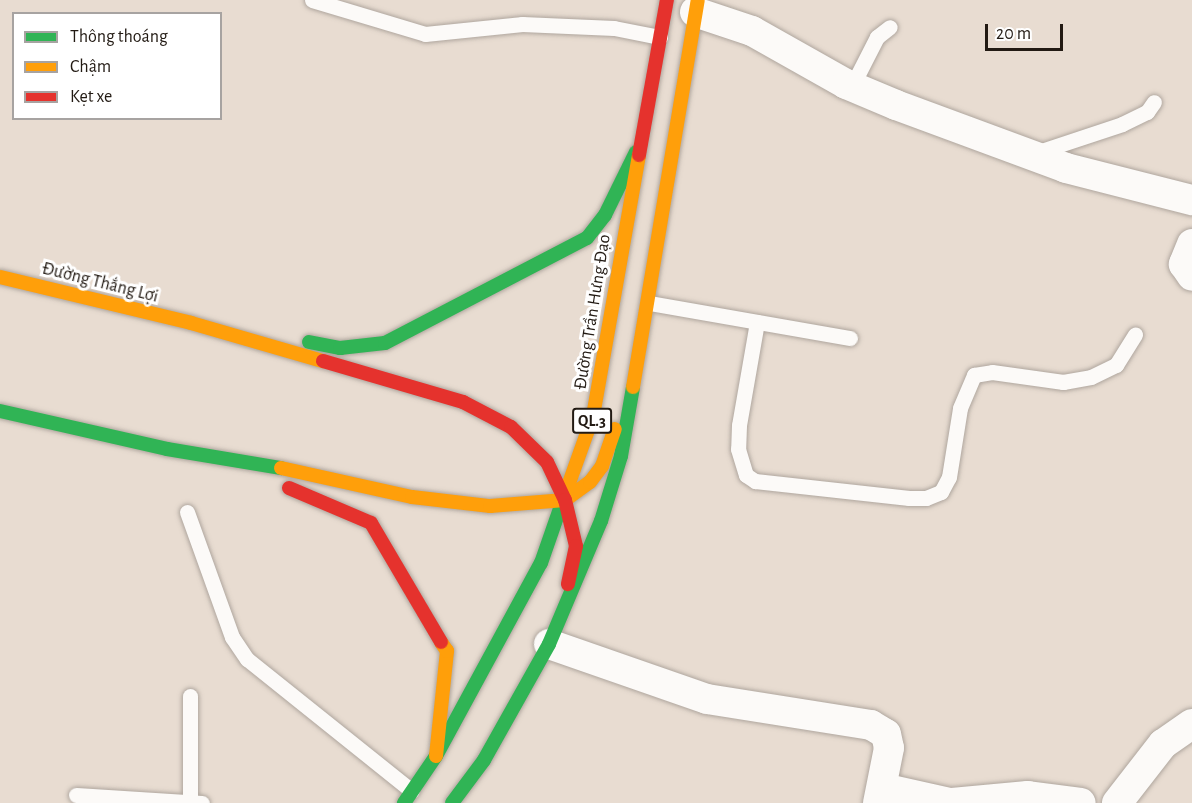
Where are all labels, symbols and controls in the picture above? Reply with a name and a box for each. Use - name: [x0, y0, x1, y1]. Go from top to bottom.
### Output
- legend: [12, 12, 222, 120]
- scale bar: [988, 12, 1066, 50]
- text: 20 m: [996, 25, 1031, 43]
- text: Thông thoáng: [70, 28, 168, 46]
- text: Chậm: [70, 58, 111, 76]
- text: Kẹt xe: [70, 88, 112, 106]
- street label: Đường Trần Hưng Đạo: [570, 233, 616, 391]
- street label: Đường Thắng Lợi: [40, 258, 160, 308]
- road number: QL.3: [571, 408, 613, 434]

